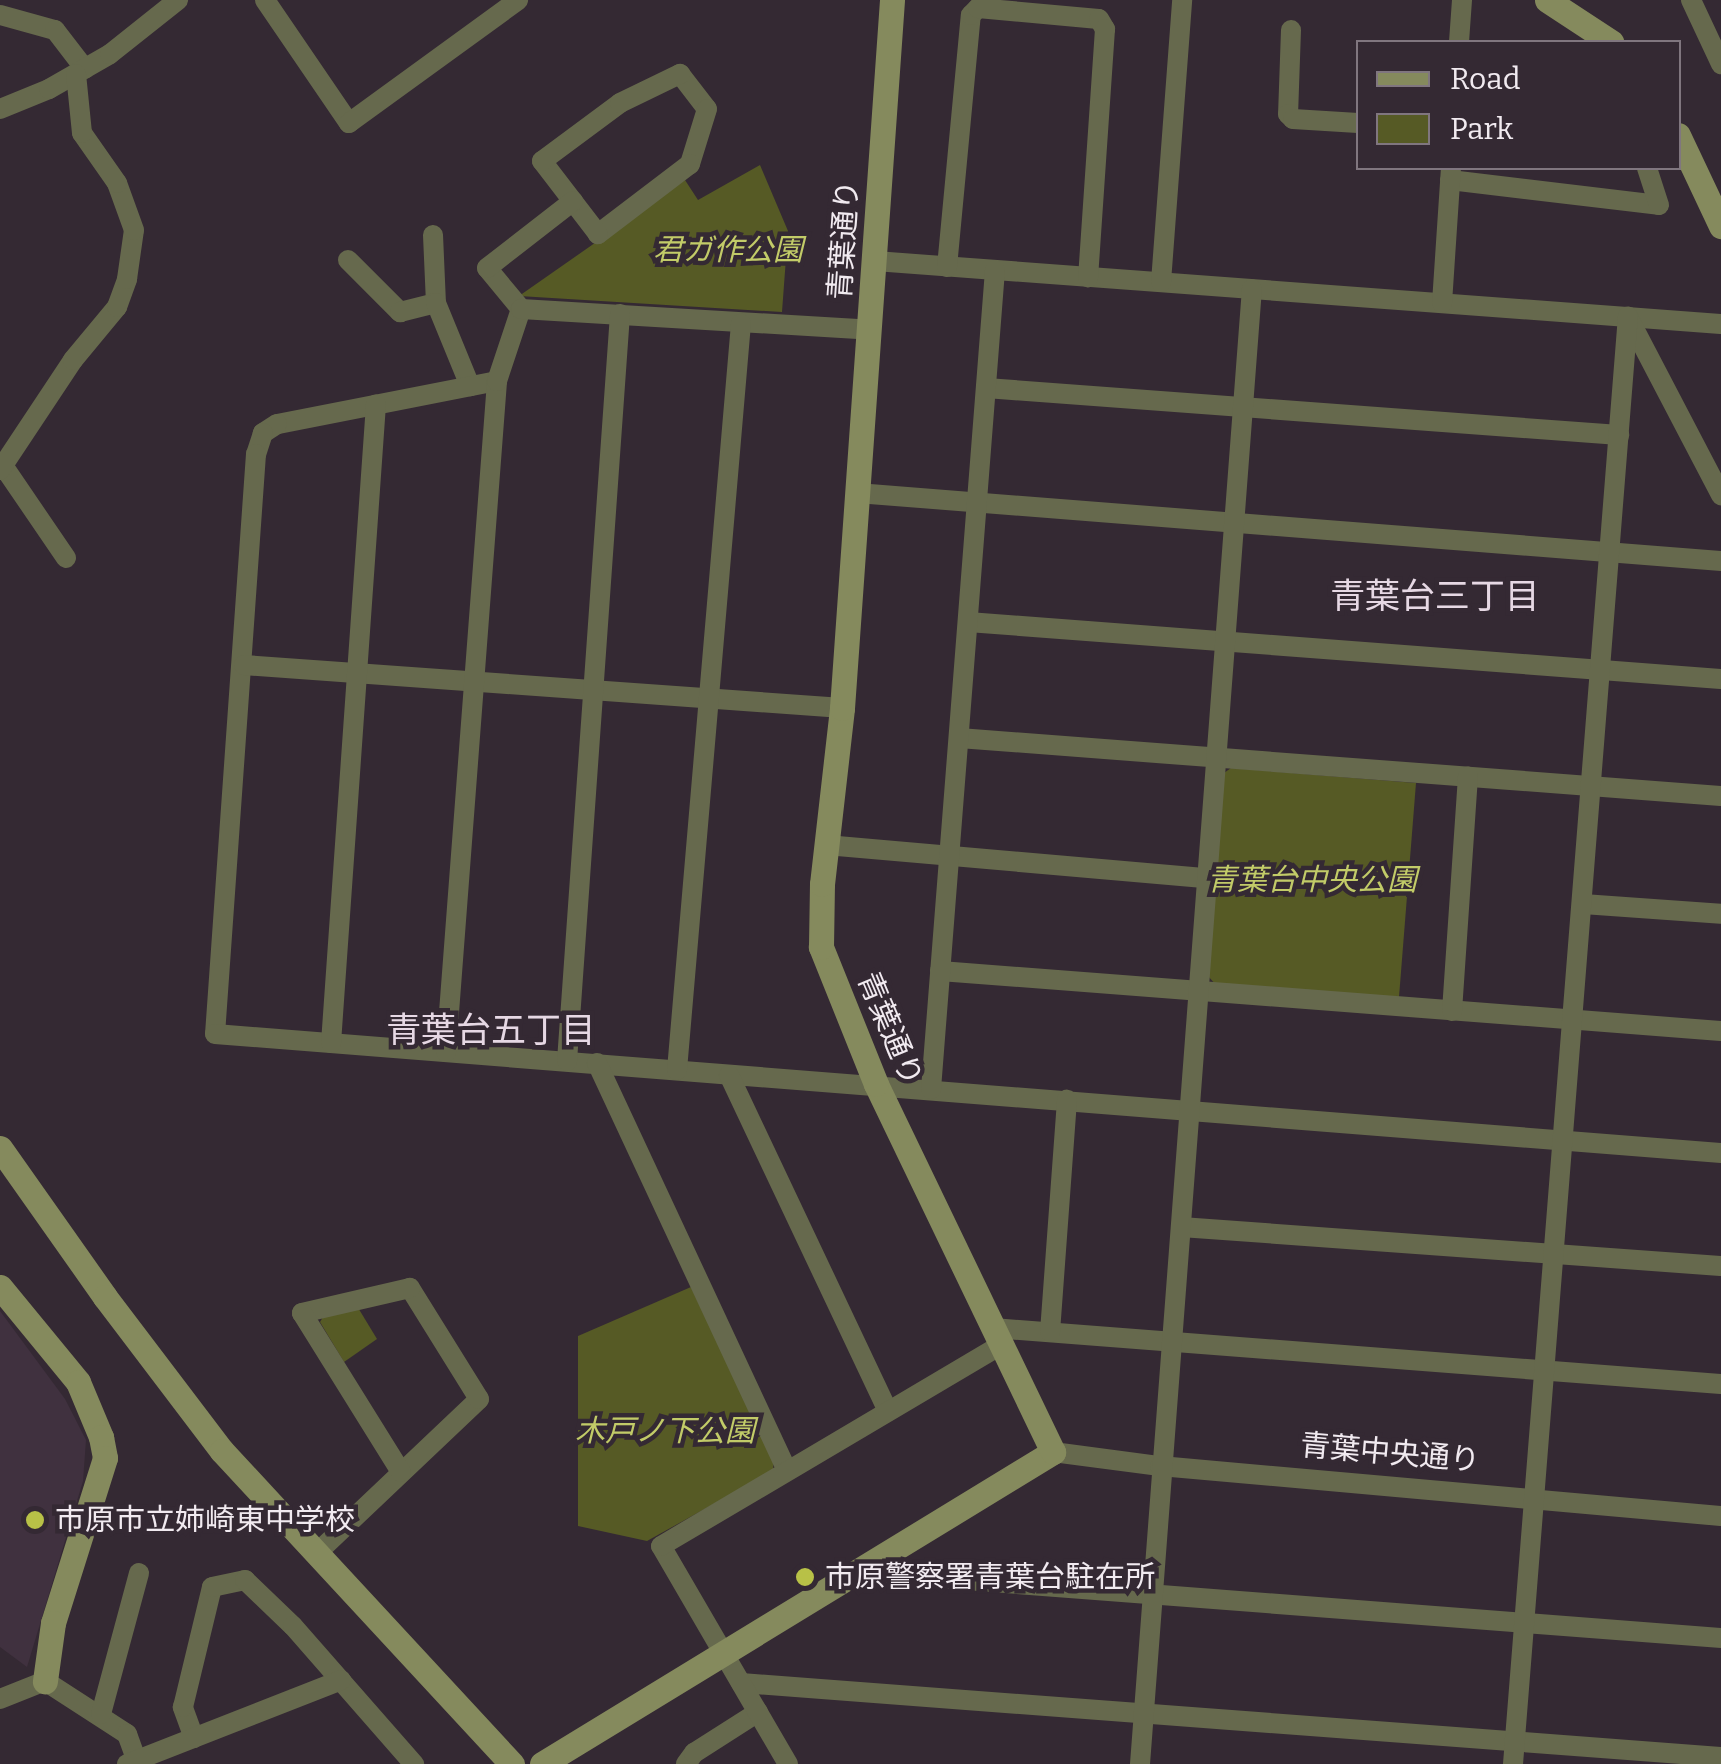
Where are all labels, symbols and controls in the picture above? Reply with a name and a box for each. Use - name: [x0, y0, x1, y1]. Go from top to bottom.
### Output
- legend: [1356, 40, 1681, 170]
- text: Road: [1450, 61, 1521, 97]
- text: Park: [1450, 111, 1513, 147]
- street label: 青葉通り: [822, 179, 866, 301]
- park label: 君ガ作公園: [653, 232, 803, 268]
- district label: 青葉台三丁目: [1330, 575, 1540, 617]
- park label: 青葉台中央公園: [1207, 862, 1417, 898]
- street label: 青葉通り: [850, 967, 930, 1091]
- district label: 青葉台五丁目: [386, 1009, 596, 1051]
- park label: 木戸ノ下公園: [575, 1413, 755, 1449]
- street label: 青葉中央通り: [1299, 1427, 1481, 1479]
- place label: 市原市立姉崎東中学校: [55, 1502, 355, 1538]
- marker: 市原市立姉崎東中学校: [24, 1509, 46, 1531]
- place label: 市原警察署青葉台駐在所: [825, 1559, 1155, 1595]
- marker: 市原警察署青葉台駐在所: [794, 1566, 816, 1588]

